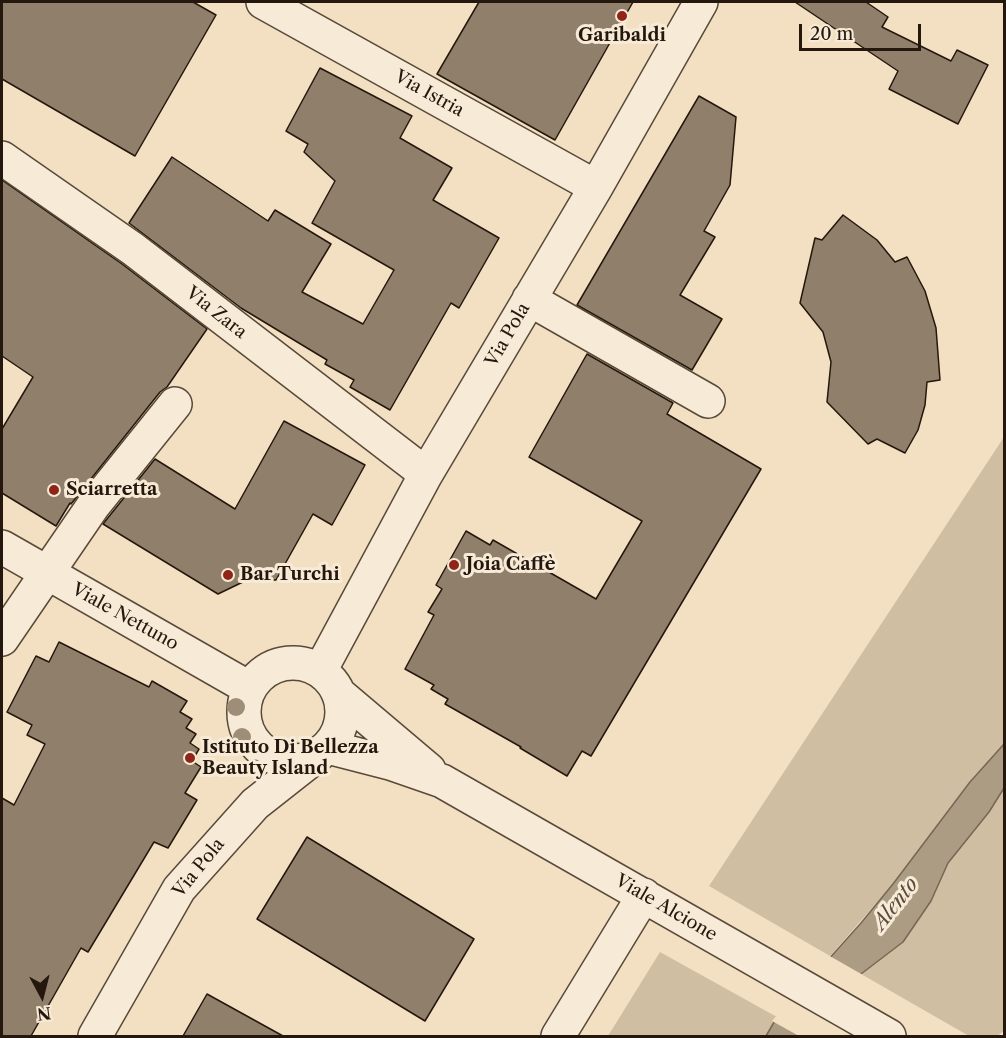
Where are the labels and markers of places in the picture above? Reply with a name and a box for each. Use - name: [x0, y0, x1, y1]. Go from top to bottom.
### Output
- marker: Garibaldi: [615, 9, 629, 23]
- place label: Garibaldi: [578, 25, 666, 47]
- place label: Sciarretta: [66, 479, 157, 501]
- marker: Sciarretta: [47, 483, 61, 497]
- place label: Joia Caffè: [466, 554, 555, 576]
- marker: Joia Caffè: [447, 558, 461, 572]
- place label: Bar Turchi: [240, 564, 340, 586]
- marker: Bar Turchi: [221, 568, 235, 582]
- place label: Istituto Di Bellezza Beauty Island: [202, 737, 379, 780]
- marker: Istituto Di Bellezza Beauty Island: [183, 751, 197, 765]

